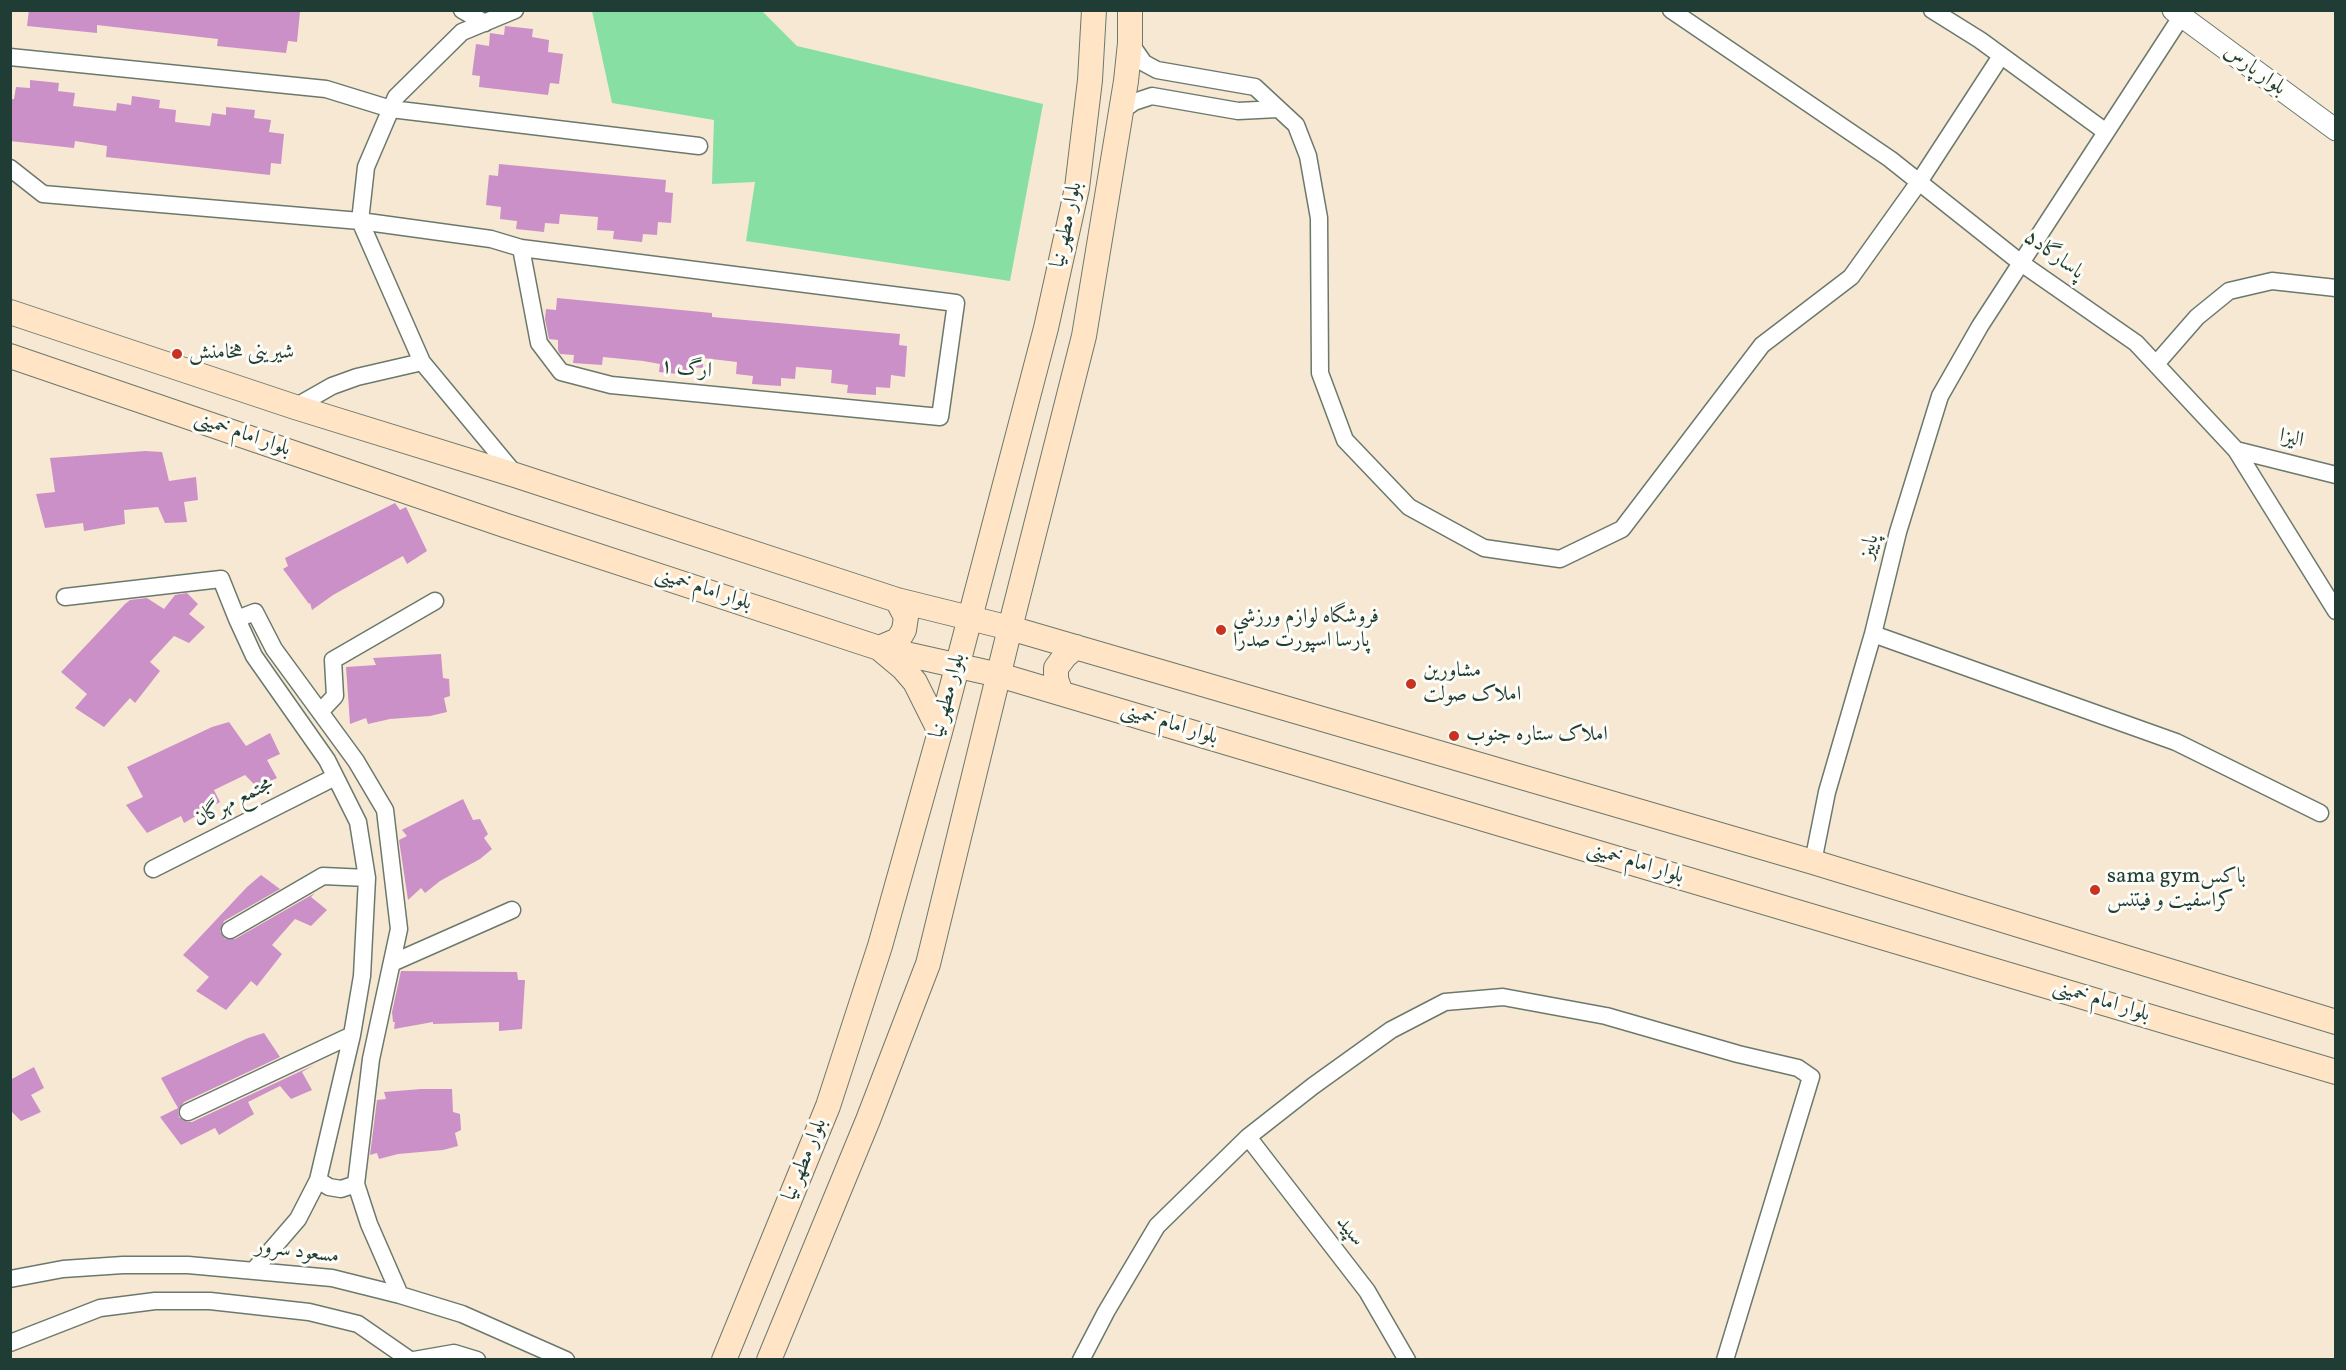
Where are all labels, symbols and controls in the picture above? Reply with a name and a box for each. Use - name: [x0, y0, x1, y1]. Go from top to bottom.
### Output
- street label: بلوار پارس: [2218, 40, 2290, 102]
- street label: بلوار مطهر نیا: [1047, 180, 1089, 270]
- street label: پاسارگاد۵: [2018, 226, 2088, 286]
- place label: شیرینی هخامنش: [189, 341, 294, 367]
- marker: شیرینی هخامنش: [170, 347, 184, 361]
- street label: ارگ ۱: [659, 355, 713, 385]
- street label: بلوار امام خمینی: [191, 407, 293, 463]
- street label: الیزا: [2276, 425, 2306, 455]
- street label: پاییز: [1856, 532, 1886, 562]
- street label: بلوار امام خمینی: [651, 563, 755, 617]
- place label: فروشگاه لوازم ورزشي پارسا اسپورت صدرا: [1233, 605, 1379, 655]
- marker: فروشگاه لوازم ورزشي پارسا اسپورت صدرا: [1214, 623, 1228, 637]
- street label: بلوار مطهر نیا: [926, 651, 972, 741]
- place label: مشاورین املاک صولت: [1423, 659, 1521, 709]
- marker: مشاورین املاک صولت: [1404, 677, 1418, 691]
- street label: بلوار امام خمینی: [1117, 698, 1221, 752]
- place label: املاک ستاره جنوب: [1466, 723, 1608, 749]
- marker: املاک ستاره جنوب: [1447, 729, 1461, 743]
- street label: مجتمع مهرگان: [190, 772, 278, 834]
- street label: بلوار امام خمینی: [1583, 837, 1687, 891]
- place label: sama gymباکس کراسفیت و فیتنس: [2107, 865, 2246, 915]
- marker: sama gymباکس کراسفیت و فیتنس: [2088, 883, 2102, 897]
- street label: بلوار امام خمینی: [2049, 975, 2153, 1029]
- street label: بلوار مطهر نیا: [778, 1115, 834, 1205]
- street label: سپید: [1329, 1212, 1369, 1252]
- street label: مسعود سرور: [254, 1235, 340, 1271]

